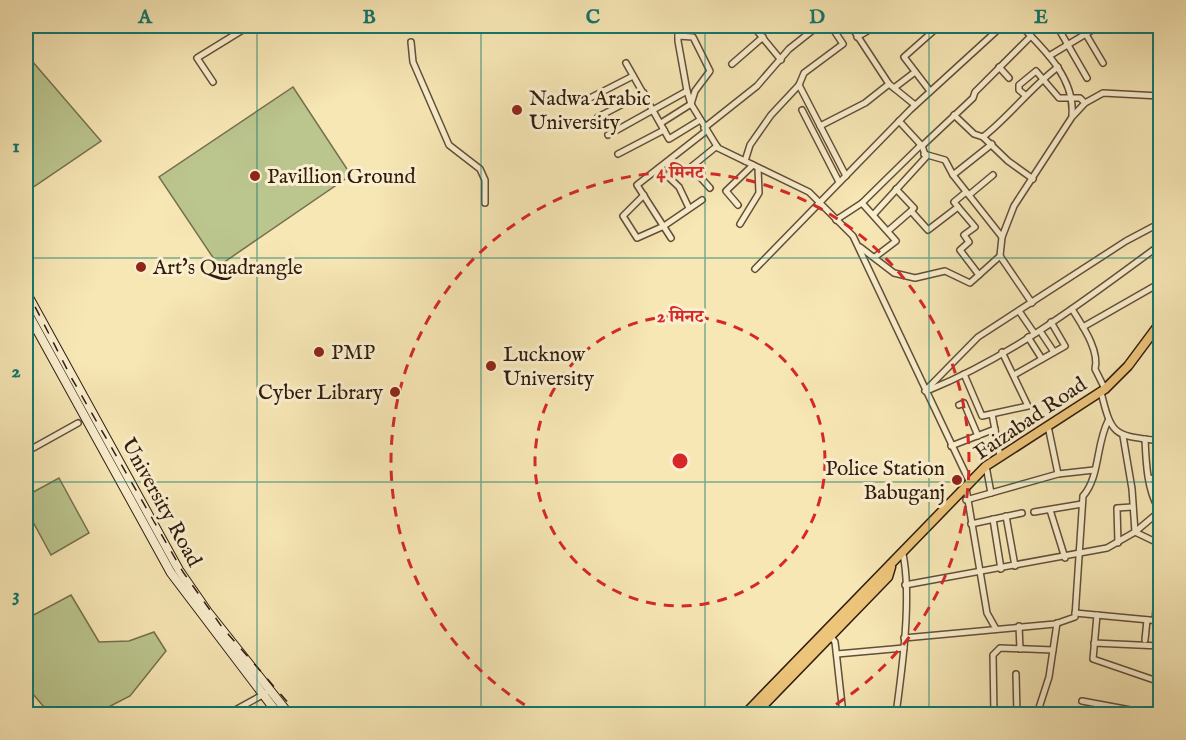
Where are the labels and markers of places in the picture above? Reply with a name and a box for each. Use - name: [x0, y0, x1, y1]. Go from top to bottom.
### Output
- place label: Nadwa Arabic University: [529, 86, 651, 137]
- marker: Nadwa Arabic University: [510, 103, 524, 117]
- place label: Pavillion Ground: [267, 164, 417, 191]
- marker: Pavillion Ground: [248, 169, 262, 183]
- place label: Art's Quadrangle: [152, 255, 303, 282]
- marker: Art's Quadrangle: [134, 260, 148, 274]
- place label: PMP: [331, 340, 375, 367]
- place label: Lucknow University: [503, 342, 595, 393]
- marker: PMP: [312, 345, 326, 359]
- marker: Lucknow University: [484, 359, 498, 373]
- place label: Cyber Library: [258, 380, 384, 407]
- marker: Cyber Library: [388, 385, 402, 399]
- centre of rings: [670, 451, 690, 471]
- place label: Police Station Babuganj: [825, 456, 945, 507]
- marker: Police Station Babuganj: [950, 473, 964, 487]

